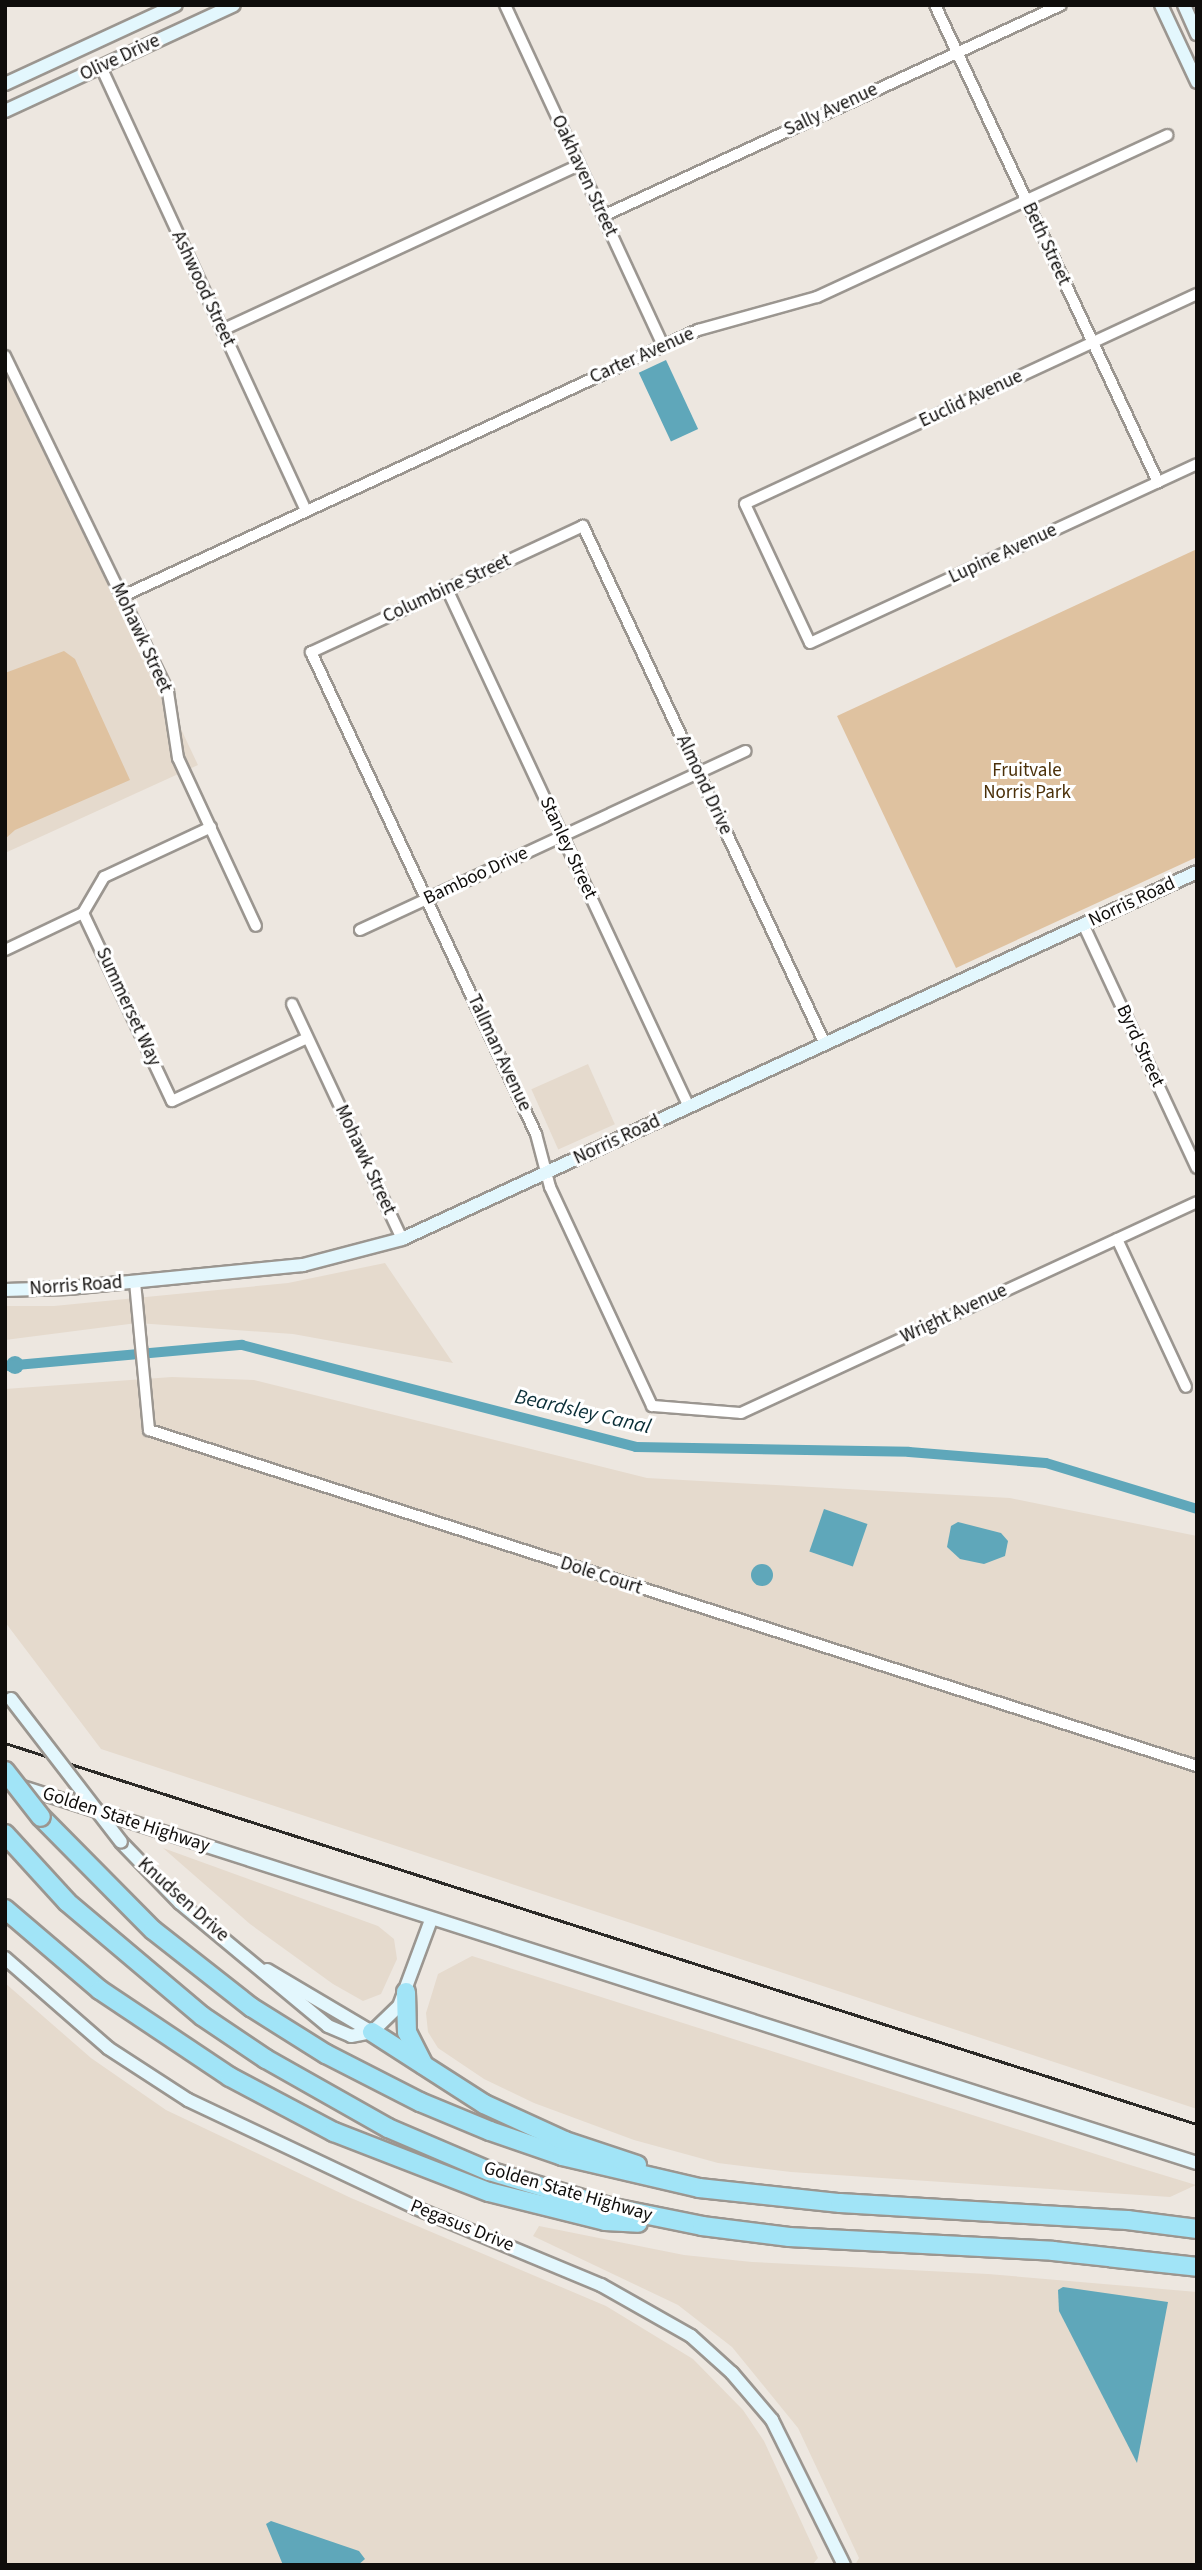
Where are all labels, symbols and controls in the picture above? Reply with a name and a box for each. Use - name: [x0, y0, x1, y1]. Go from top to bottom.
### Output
- street label: Olive Drive: [77, 30, 163, 86]
- street label: Sally Avenue: [781, 78, 881, 142]
- street label: Oakhaven Street: [546, 112, 622, 240]
- street label: Beth Street: [1017, 199, 1075, 289]
- street label: Ashwood Street: [166, 227, 240, 351]
- street label: Carter Avenue: [586, 323, 698, 389]
- street label: Euclid Avenue: [916, 365, 1026, 433]
- street label: Lupine Avenue: [945, 519, 1061, 589]
- street label: Columbine Street: [379, 549, 515, 629]
- street label: Mohawk Street: [106, 579, 176, 697]
- street label: Almond Drive: [671, 732, 737, 838]
- park label: Fruitvale Norris Park: [983, 760, 1071, 804]
- street label: Stanley Street: [534, 793, 602, 903]
- street label: Bamboo Drive: [420, 842, 532, 910]
- street label: Norris Road: [1085, 872, 1179, 932]
- street label: Summerset Way: [91, 944, 165, 1070]
- street label: Tallman Avenue: [462, 991, 536, 1115]
- street label: Byrd Street: [1111, 1001, 1169, 1091]
- street label: Mohawk Street: [330, 1101, 400, 1219]
- street label: Norris Road: [570, 1110, 664, 1170]
- street label: Norris Road: [29, 1271, 123, 1301]
- street label: Wright Avenue: [897, 1279, 1011, 1349]
- water label: Beardsley Canal: [513, 1383, 653, 1439]
- street label: Dole Court: [557, 1552, 645, 1600]
- street label: Golden State Highway: [40, 1782, 212, 1858]
- street label: Knudsen Drive: [133, 1853, 233, 1947]
- street label: Golden State Highway: [481, 2157, 655, 2227]
- street label: Pegasus Drive: [407, 2195, 517, 2257]

